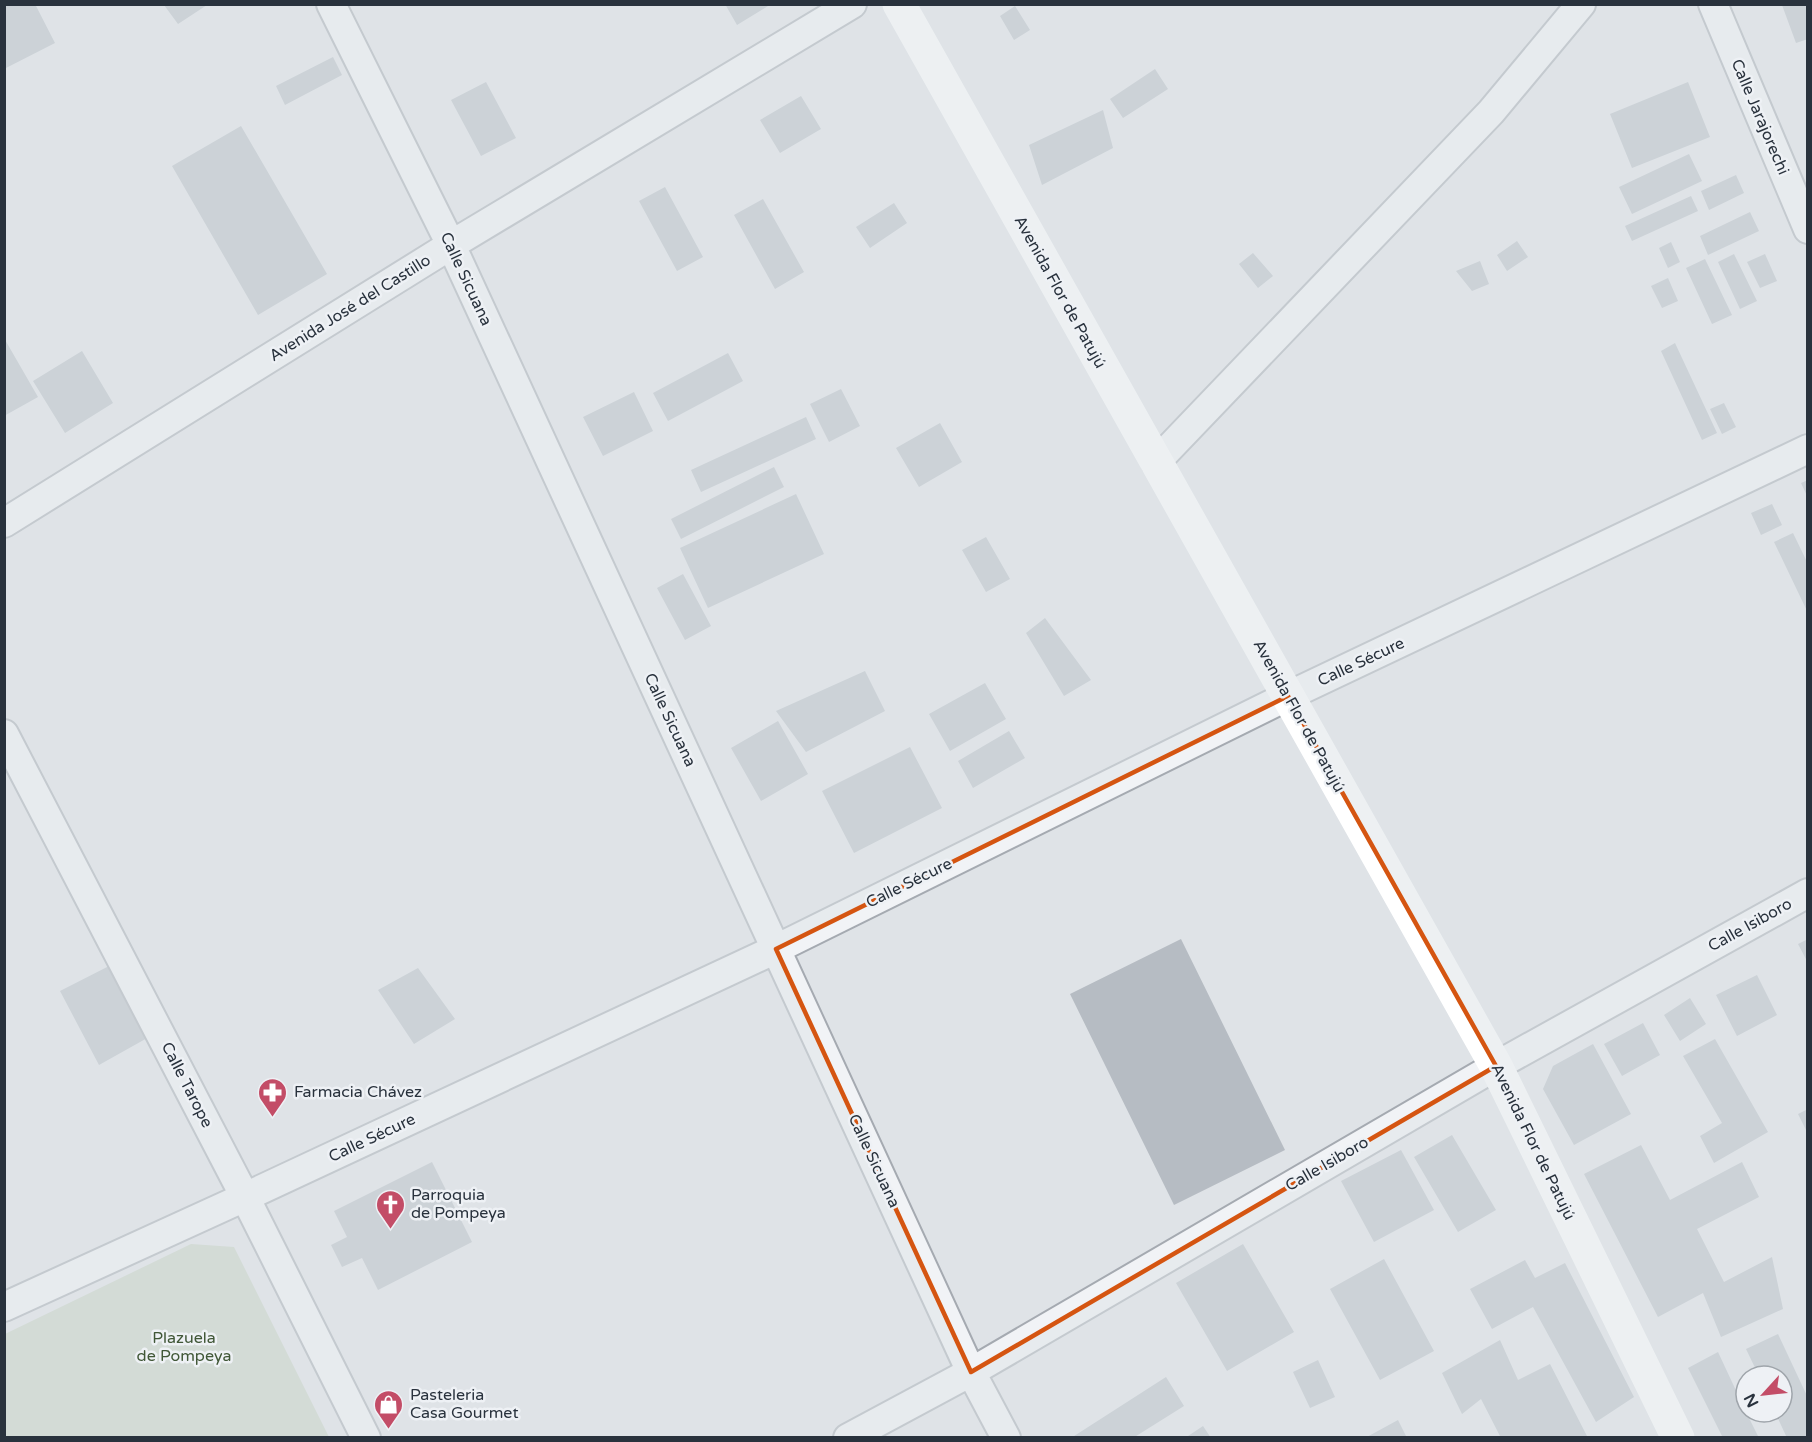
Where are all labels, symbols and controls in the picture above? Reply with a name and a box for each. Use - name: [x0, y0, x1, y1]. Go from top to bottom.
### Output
- street label: Calle Jarajorechi: [1727, 56, 1793, 178]
- street label: Avenida Flor de Patujú: [1010, 212, 1110, 372]
- street label: Calle Sicuana: [436, 229, 496, 329]
- street label: Avenida José del Castillo: [266, 250, 434, 366]
- street label: Calle Sécure: [1314, 633, 1408, 691]
- street label: Avenida Flor de Patujú: [1249, 636, 1349, 796]
- street label: Calle Sicuana: [640, 670, 700, 770]
- street label: Calle Sécure: [863, 854, 955, 912]
- street label: Calle Isiboro: [1705, 894, 1795, 956]
- street label: Calle Tarope: [157, 1039, 217, 1131]
- street label: Avenida Flor de Patujú: [1486, 1061, 1580, 1223]
- pharmacy icon: Farmacia Chávez: [257, 1076, 289, 1118]
- place label: Farmacia Chávez: [294, 1082, 422, 1102]
- street label: Calle Sécure: [325, 1109, 419, 1167]
- street label: Calle Sicuana: [844, 1111, 904, 1211]
- street label: Calle Isiboro: [1282, 1132, 1372, 1196]
- place label: Parroquia de Pompeya: [411, 1185, 506, 1223]
- church icon: Parroquia de Pompeya: [374, 1188, 406, 1230]
- park label: Plazuela de Pompeya: [137, 1328, 231, 1366]
- north arrow: [1734, 1364, 1794, 1424]
- place label: Pasteleria Casa Gourmet: [410, 1385, 519, 1423]
- shop icon: Pasteleria Casa Gourmet: [373, 1388, 405, 1430]
- text: N: [1740, 1390, 1763, 1411]

